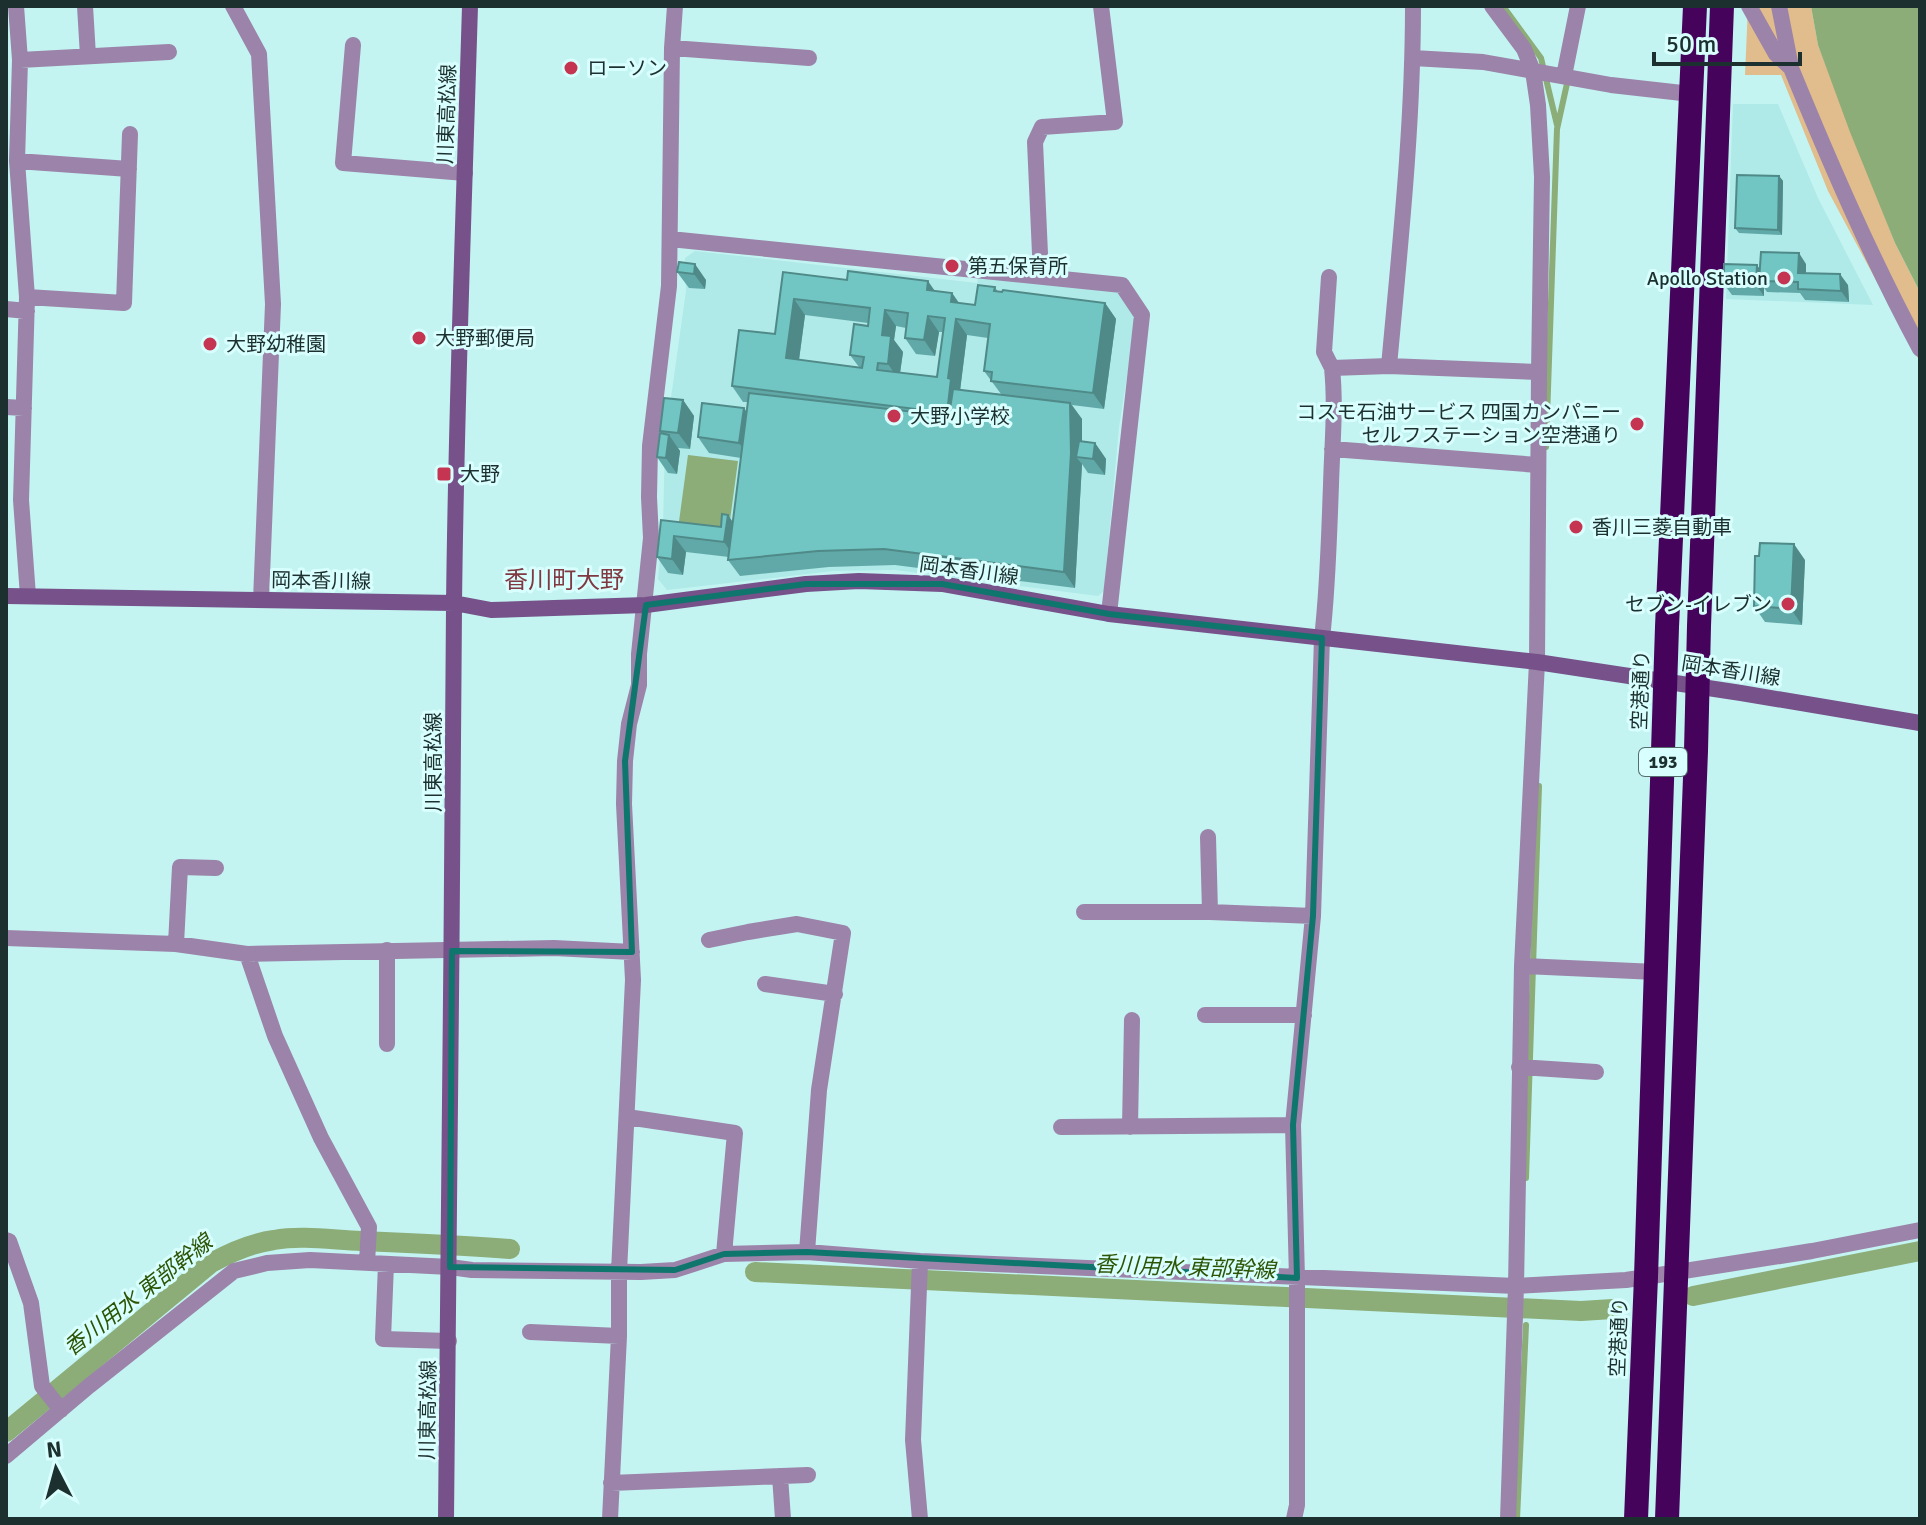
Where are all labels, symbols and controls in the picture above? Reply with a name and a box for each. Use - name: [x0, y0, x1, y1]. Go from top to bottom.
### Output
- scale bar: [1654, 16, 1800, 66]
- text: 50 m: [1666, 29, 1716, 59]
- place label: ローソン: [587, 56, 667, 81]
- marker: ローソン: [562, 59, 580, 77]
- street label: 川東高松線: [433, 64, 461, 164]
- place label: 第五保育所: [968, 254, 1068, 279]
- marker: 第五保育所: [943, 257, 961, 275]
- place label: Apollo Station: [1647, 266, 1768, 291]
- marker: Apollo Station: [1775, 269, 1793, 287]
- place label: 大野郵便局: [435, 326, 535, 351]
- marker: 大野郵便局: [410, 329, 428, 347]
- place label: 大野幼稚園: [226, 332, 326, 357]
- marker: 大野幼稚園: [201, 335, 219, 353]
- place label: コスモ石油サービス 四国カンパニー セルフステーション空港通り: [1297, 400, 1621, 448]
- place label: 大野小学校: [910, 404, 1010, 429]
- marker: 大野小学校: [885, 407, 903, 425]
- marker: コスモ石油サービス 四国カンパニー セルフステーション空港通り: [1628, 415, 1646, 433]
- place label: 大野: [460, 462, 500, 487]
- marker: 大野: [435, 465, 453, 483]
- place label: 香川三菱自動車: [1592, 515, 1732, 540]
- marker: 香川三菱自動車: [1567, 518, 1585, 536]
- street label: 岡本香川線: [918, 552, 1020, 590]
- district label: 香川町大野: [504, 565, 624, 595]
- street label: 岡本香川線: [271, 568, 371, 594]
- place label: セブン-イレブン: [1625, 592, 1772, 617]
- marker: セブン-イレブン: [1779, 595, 1797, 613]
- street label: 空港通り: [1627, 650, 1655, 730]
- street label: 岡本香川線: [1680, 651, 1782, 691]
- street label: 川東高松線: [421, 712, 446, 812]
- road number: 193: [1639, 748, 1687, 776]
- water label: 香川用水 東部幹線: [58, 1227, 220, 1361]
- water label: 香川用水 東部幹線: [1094, 1250, 1279, 1284]
- street label: 空港通り: [1605, 1297, 1633, 1377]
- street label: 川東高松線: [415, 1360, 441, 1460]
- north arrow: [16, 1429, 96, 1509]
- text: N: [45, 1435, 63, 1464]

